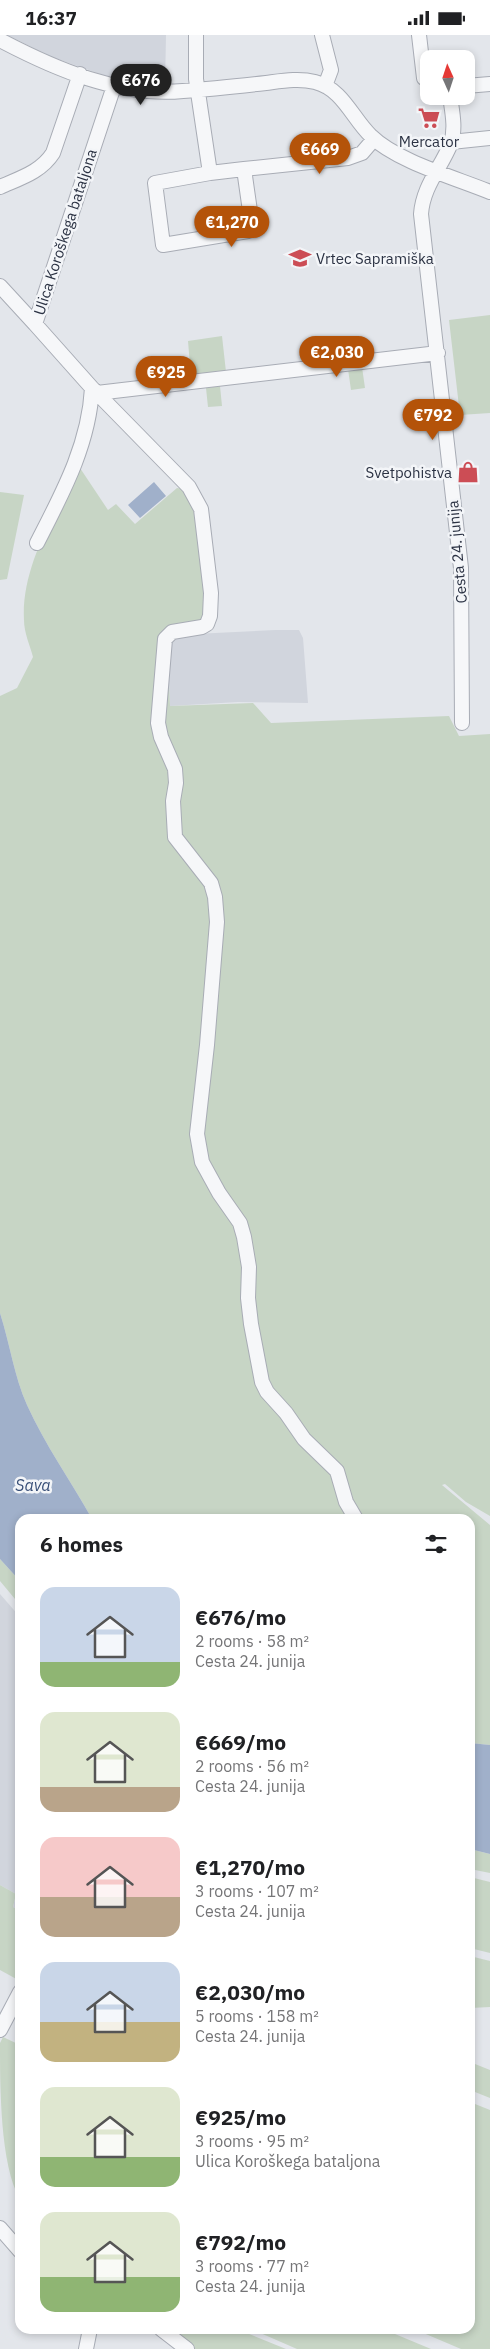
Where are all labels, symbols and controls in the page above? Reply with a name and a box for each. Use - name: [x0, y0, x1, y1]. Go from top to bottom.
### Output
- text: 16:37: [25, 6, 77, 30]
- north arrow: [420, 50, 475, 105]
- map controls: [420, 50, 475, 105]
- pin: €676: [111, 63, 171, 106]
- text: €676: [122, 70, 160, 90]
- supermarket icon: Mercator: [416, 105, 442, 131]
- place label: Mercator: [399, 132, 460, 151]
- pin: €669: [290, 133, 350, 175]
- text: €669: [301, 139, 339, 159]
- street label: Ulica Koroškega bataljona: [29, 146, 101, 318]
- pin: €1,270: [191, 205, 273, 248]
- text: €1,270: [205, 212, 259, 232]
- school or university icon: Vrtec Sapramiška: [287, 245, 313, 271]
- place label: Vrtec Sapramiška: [316, 249, 434, 268]
- pin: €2,030: [296, 335, 378, 378]
- text: €2,030: [310, 342, 364, 362]
- pin: €925: [136, 355, 196, 398]
- text: €925: [147, 362, 185, 382]
- pin: €792: [403, 399, 463, 441]
- text: €792: [414, 405, 452, 425]
- shop icon: Svetpohistva: [455, 459, 481, 485]
- place label: Svetpohistva: [365, 463, 452, 482]
- street label: Cesta 24. junija: [443, 500, 471, 604]
- water label: Sava: [15, 1475, 51, 1495]
- text: 6 homes: [40, 1530, 123, 1558]
- icon: filters: [422, 1530, 450, 1558]
- text: €676/mo: [195, 1603, 286, 1631]
- icon: home: [80, 1607, 140, 1667]
- text: 2 rooms · 58 m²: [195, 1631, 309, 1651]
- text: Cesta 24. junija: [195, 1651, 305, 1671]
- text: €669/mo: [195, 1728, 286, 1756]
- icon: home: [80, 1732, 140, 1792]
- text: 2 rooms · 56 m²: [195, 1756, 309, 1776]
- text: Cesta 24. junija: [195, 1776, 305, 1796]
- text: €1,270/mo: [195, 1853, 305, 1881]
- icon: home: [80, 1857, 140, 1917]
- text: 3 rooms · 107 m²: [195, 1881, 319, 1901]
- text: Cesta 24. junija: [195, 1901, 305, 1921]
- text: €2,030/mo: [195, 1978, 305, 2006]
- icon: home: [80, 1982, 140, 2042]
- text: 5 rooms · 158 m²: [195, 2006, 319, 2026]
- text: Cesta 24. junija: [195, 2026, 305, 2046]
- text: €925/mo: [195, 2103, 286, 2131]
- icon: home: [80, 2107, 140, 2167]
- text: 3 rooms · 95 m²: [195, 2131, 309, 2151]
- text: Ulica Koroškega bataljona: [195, 2151, 380, 2171]
- text: €792/mo: [195, 2228, 286, 2256]
- icon: home: [80, 2232, 140, 2292]
- text: 3 rooms · 77 m²: [195, 2256, 309, 2276]
- text: Cesta 24. junija: [195, 2276, 305, 2296]

